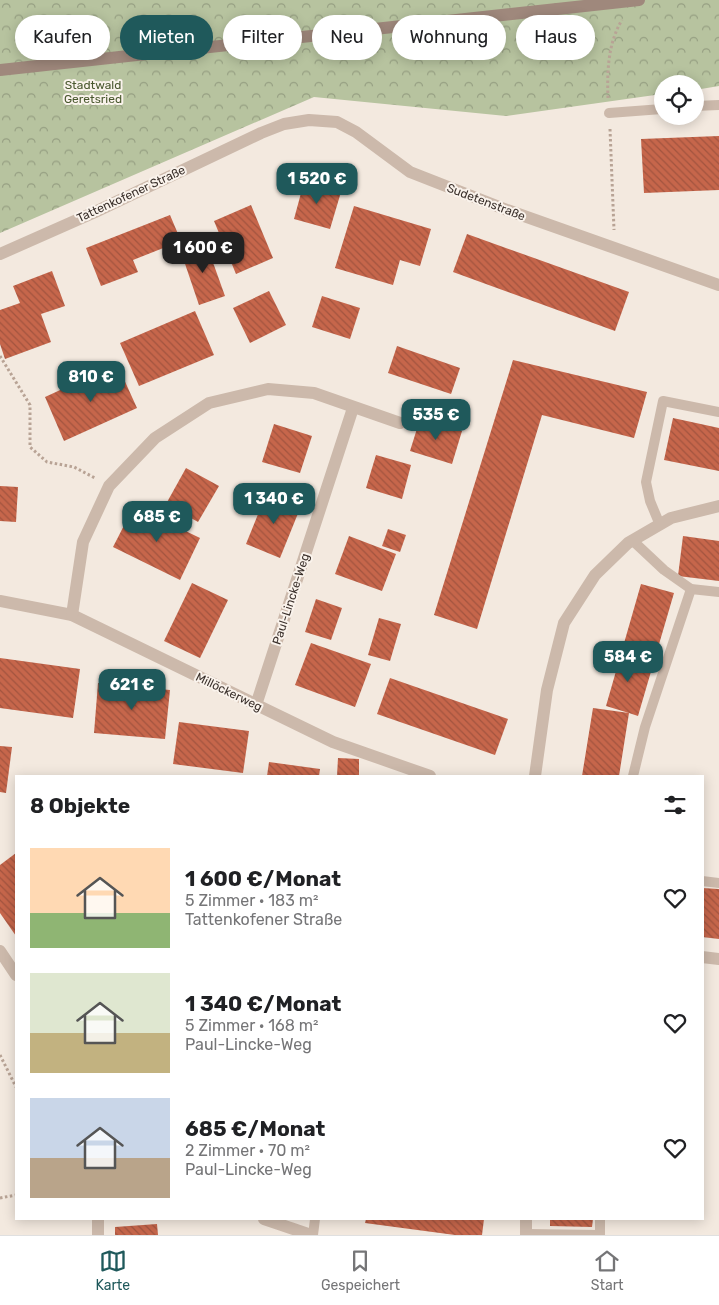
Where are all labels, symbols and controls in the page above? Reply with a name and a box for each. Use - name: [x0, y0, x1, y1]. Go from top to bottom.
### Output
- chip: Kaufen: [15, 15, 110, 60]
- chip: Mieten: [120, 15, 213, 60]
- chip: Filter: [223, 15, 302, 60]
- chip: Neu: [312, 15, 382, 60]
- chip: Wohnung: [392, 15, 506, 60]
- chip: Haus: [516, 15, 595, 60]
- map controls: [654, 75, 704, 125]
- button: locate: [654, 75, 704, 125]
- park label: Stadtwald Geretsried: [64, 78, 122, 106]
- pin: 1 520 €: [271, 162, 363, 205]
- street label: Tattenkofener Straße: [75, 163, 188, 225]
- text: 1 520 €: [288, 169, 346, 188]
- street label: Sudetenstraße: [445, 181, 527, 223]
- pin: 1 600 €: [157, 232, 249, 274]
- text: 1 600 €: [173, 238, 233, 257]
- pin: 810 €: [56, 360, 126, 403]
- text: 810 €: [68, 367, 114, 386]
- pin: 535 €: [401, 398, 471, 441]
- text: 535 €: [412, 405, 460, 424]
- pin: 1 340 €: [228, 482, 320, 525]
- text: 1 340 €: [244, 489, 304, 508]
- pin: 685 €: [122, 500, 192, 543]
- text: 685 €: [133, 507, 181, 526]
- street label: Paul-Lincke-Weg: [270, 552, 312, 646]
- pin: 584 €: [593, 640, 663, 683]
- text: 584 €: [604, 647, 652, 666]
- pin: 621 €: [97, 668, 167, 711]
- street label: Millöckerweg: [193, 670, 265, 714]
- text: 621 €: [110, 675, 154, 694]
- icon: filters: [661, 791, 689, 819]
- text: 8 Objekte: [30, 793, 130, 818]
- text: 1 600 €/Monat: [185, 866, 341, 891]
- icon: home: [70, 868, 130, 928]
- icon: heart: [661, 884, 689, 912]
- text: 5 Zimmer · 183 m²: [185, 891, 318, 910]
- text: Tattenkofener Straße: [185, 910, 342, 929]
- text: 1 340 €/Monat: [185, 991, 341, 1016]
- icon: home: [70, 993, 130, 1053]
- icon: heart: [661, 1009, 689, 1037]
- text: 5 Zimmer · 168 m²: [185, 1016, 318, 1035]
- text: Paul-Lincke-Weg: [185, 1035, 312, 1054]
- text: 685 €/Monat: [185, 1116, 325, 1141]
- icon: home: [70, 1118, 130, 1178]
- icon: heart: [661, 1134, 689, 1162]
- text: 2 Zimmer · 70 m²: [185, 1141, 310, 1160]
- text: Paul-Lincke-Weg: [185, 1160, 312, 1179]
- tab: Karte: [95, 1247, 130, 1294]
- tab: Gespeichert: [321, 1247, 400, 1294]
- tab: Start: [591, 1247, 624, 1294]

